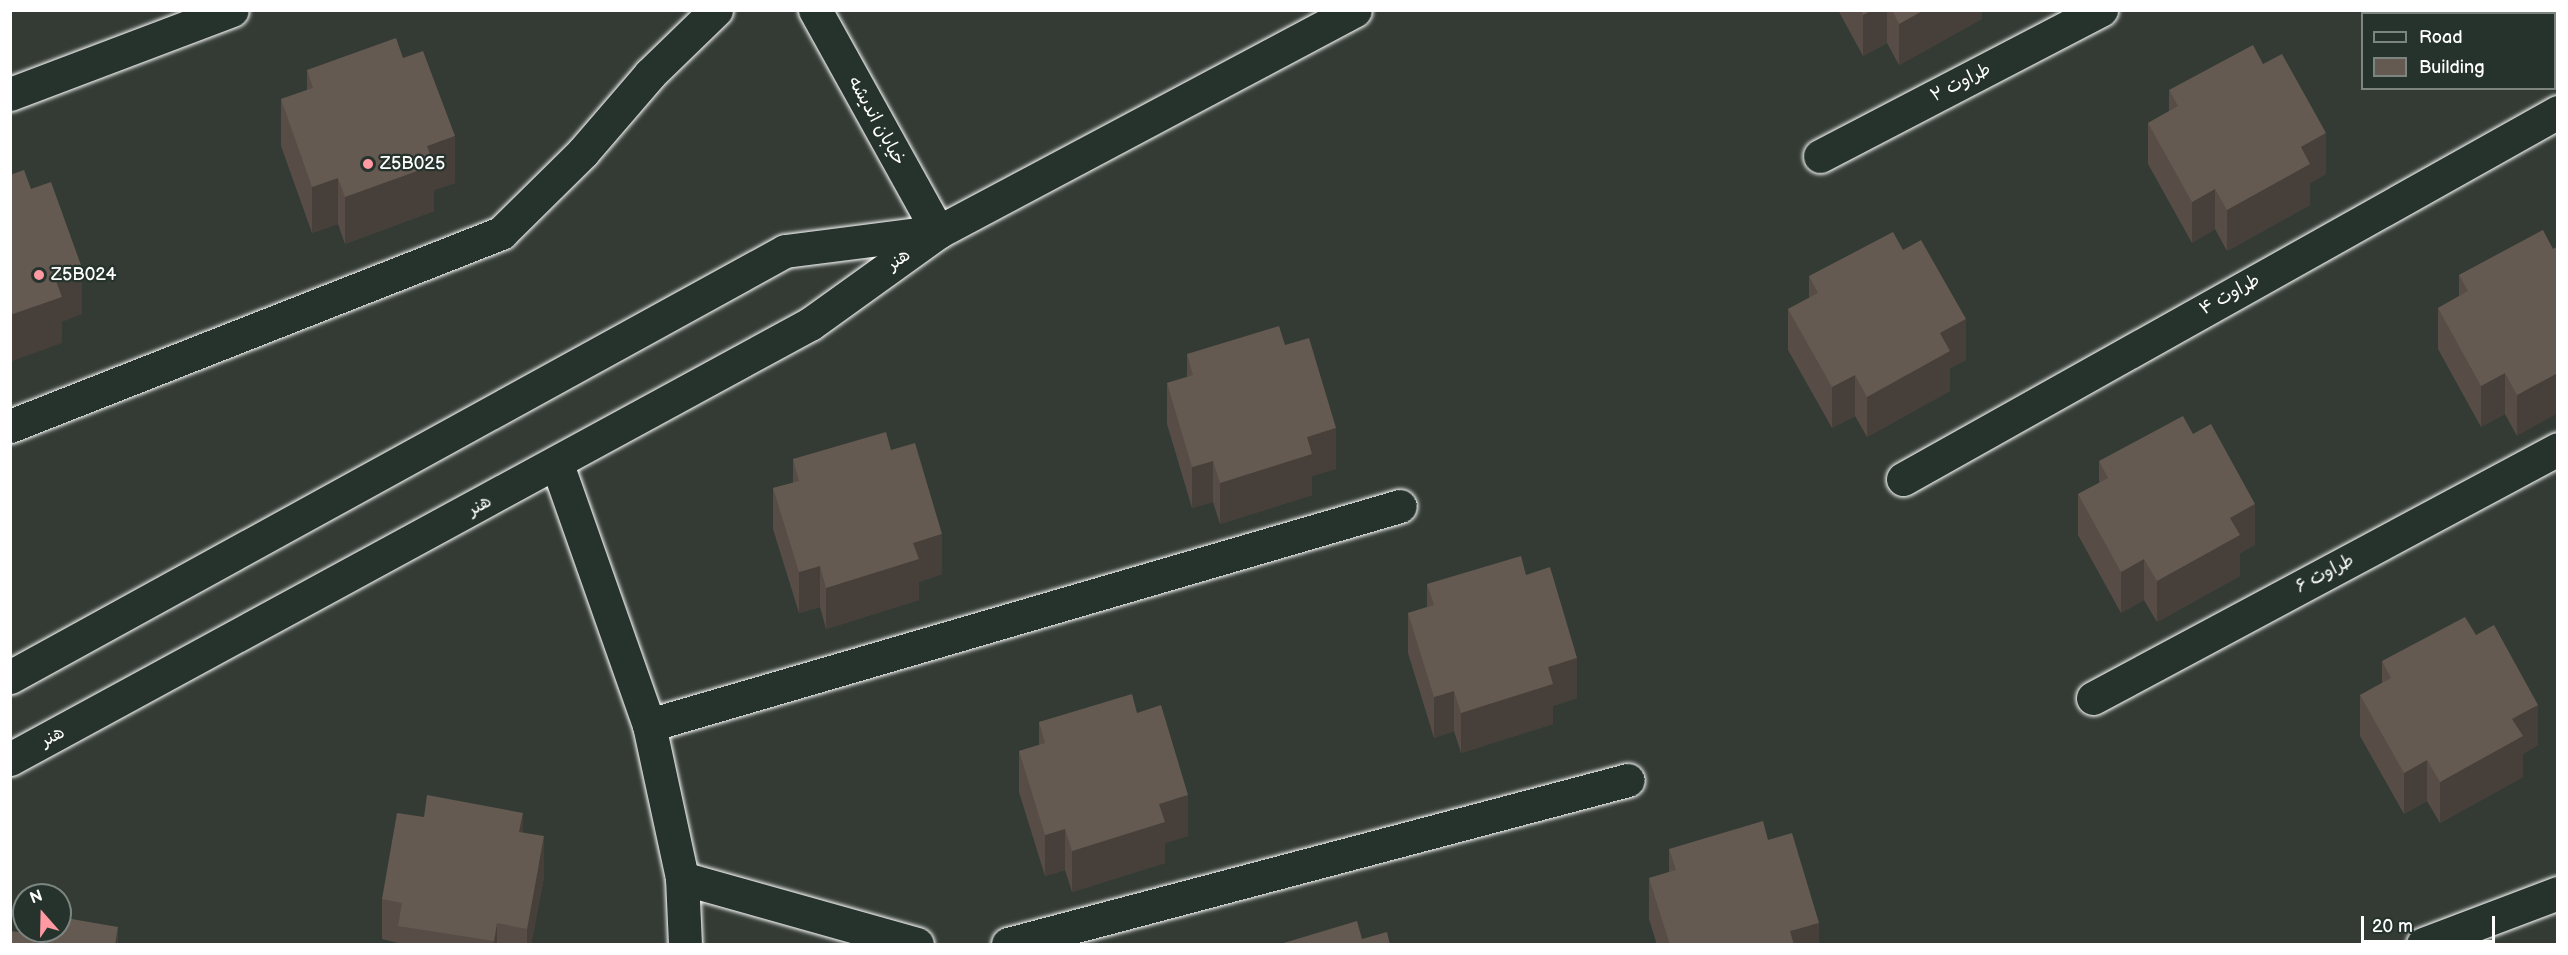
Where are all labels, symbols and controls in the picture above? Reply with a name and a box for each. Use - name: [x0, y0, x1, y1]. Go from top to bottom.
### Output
- legend: [2361, 12, 2556, 90]
- text: Road: [2419, 27, 2463, 48]
- text: Building: [2419, 57, 2485, 78]
- street label: طراوت ۲: [1927, 59, 1995, 107]
- street label: خیابان اندیشه: [843, 73, 909, 169]
- place label: Z5B025: [380, 153, 445, 175]
- marker: Z5B025: [361, 157, 375, 171]
- street label: هنر: [883, 244, 915, 276]
- place label: Z5B024: [51, 264, 117, 286]
- marker: Z5B024: [32, 268, 46, 282]
- street label: طراوت ۴: [2196, 270, 2264, 320]
- street label: هنر: [465, 491, 495, 521]
- street label: طراوت ۶: [2292, 550, 2358, 598]
- street label: هنر: [38, 722, 68, 752]
- north arrow: [12, 883, 72, 943]
- text: N: [27, 887, 45, 908]
- scale bar: [2364, 904, 2498, 942]
- text: 20 m: [2372, 916, 2413, 937]

